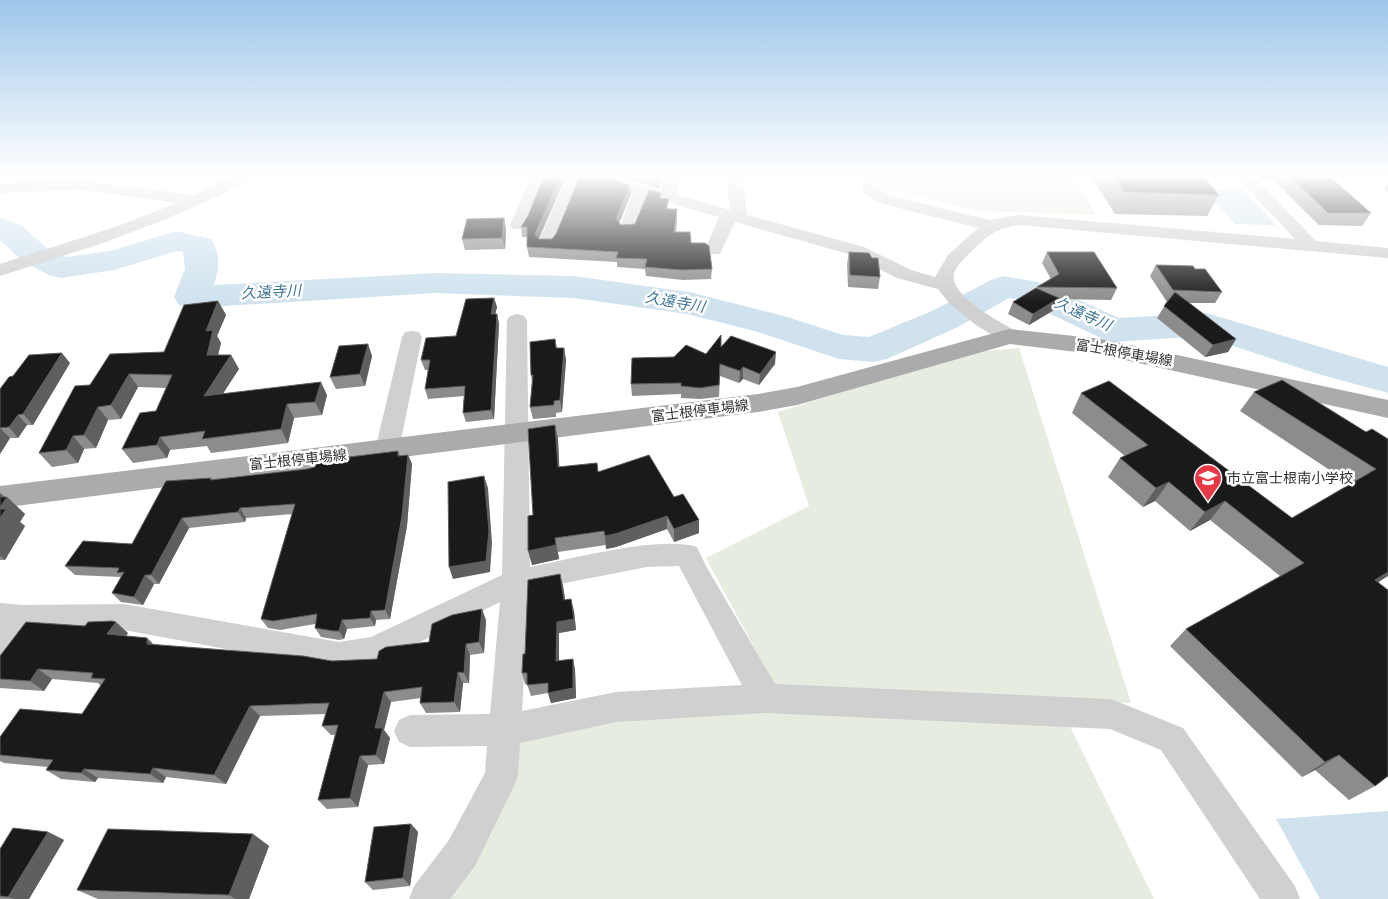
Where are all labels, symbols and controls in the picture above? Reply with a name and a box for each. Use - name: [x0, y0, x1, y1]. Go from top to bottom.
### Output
- water label: 久遠寺川: [241, 280, 303, 304]
- water label: 久遠寺川: [644, 287, 708, 317]
- water label: 久遠寺川: [1052, 293, 1116, 336]
- street label: 富士根停車場線: [1074, 335, 1174, 371]
- street label: 富士根停車場線: [650, 396, 750, 426]
- street label: 富士根停車場線: [248, 445, 348, 475]
- school or university icon: 市立富士根南小学校: [1193, 463, 1223, 502]
- place label: 市立富士根南小学校: [1227, 469, 1353, 488]

